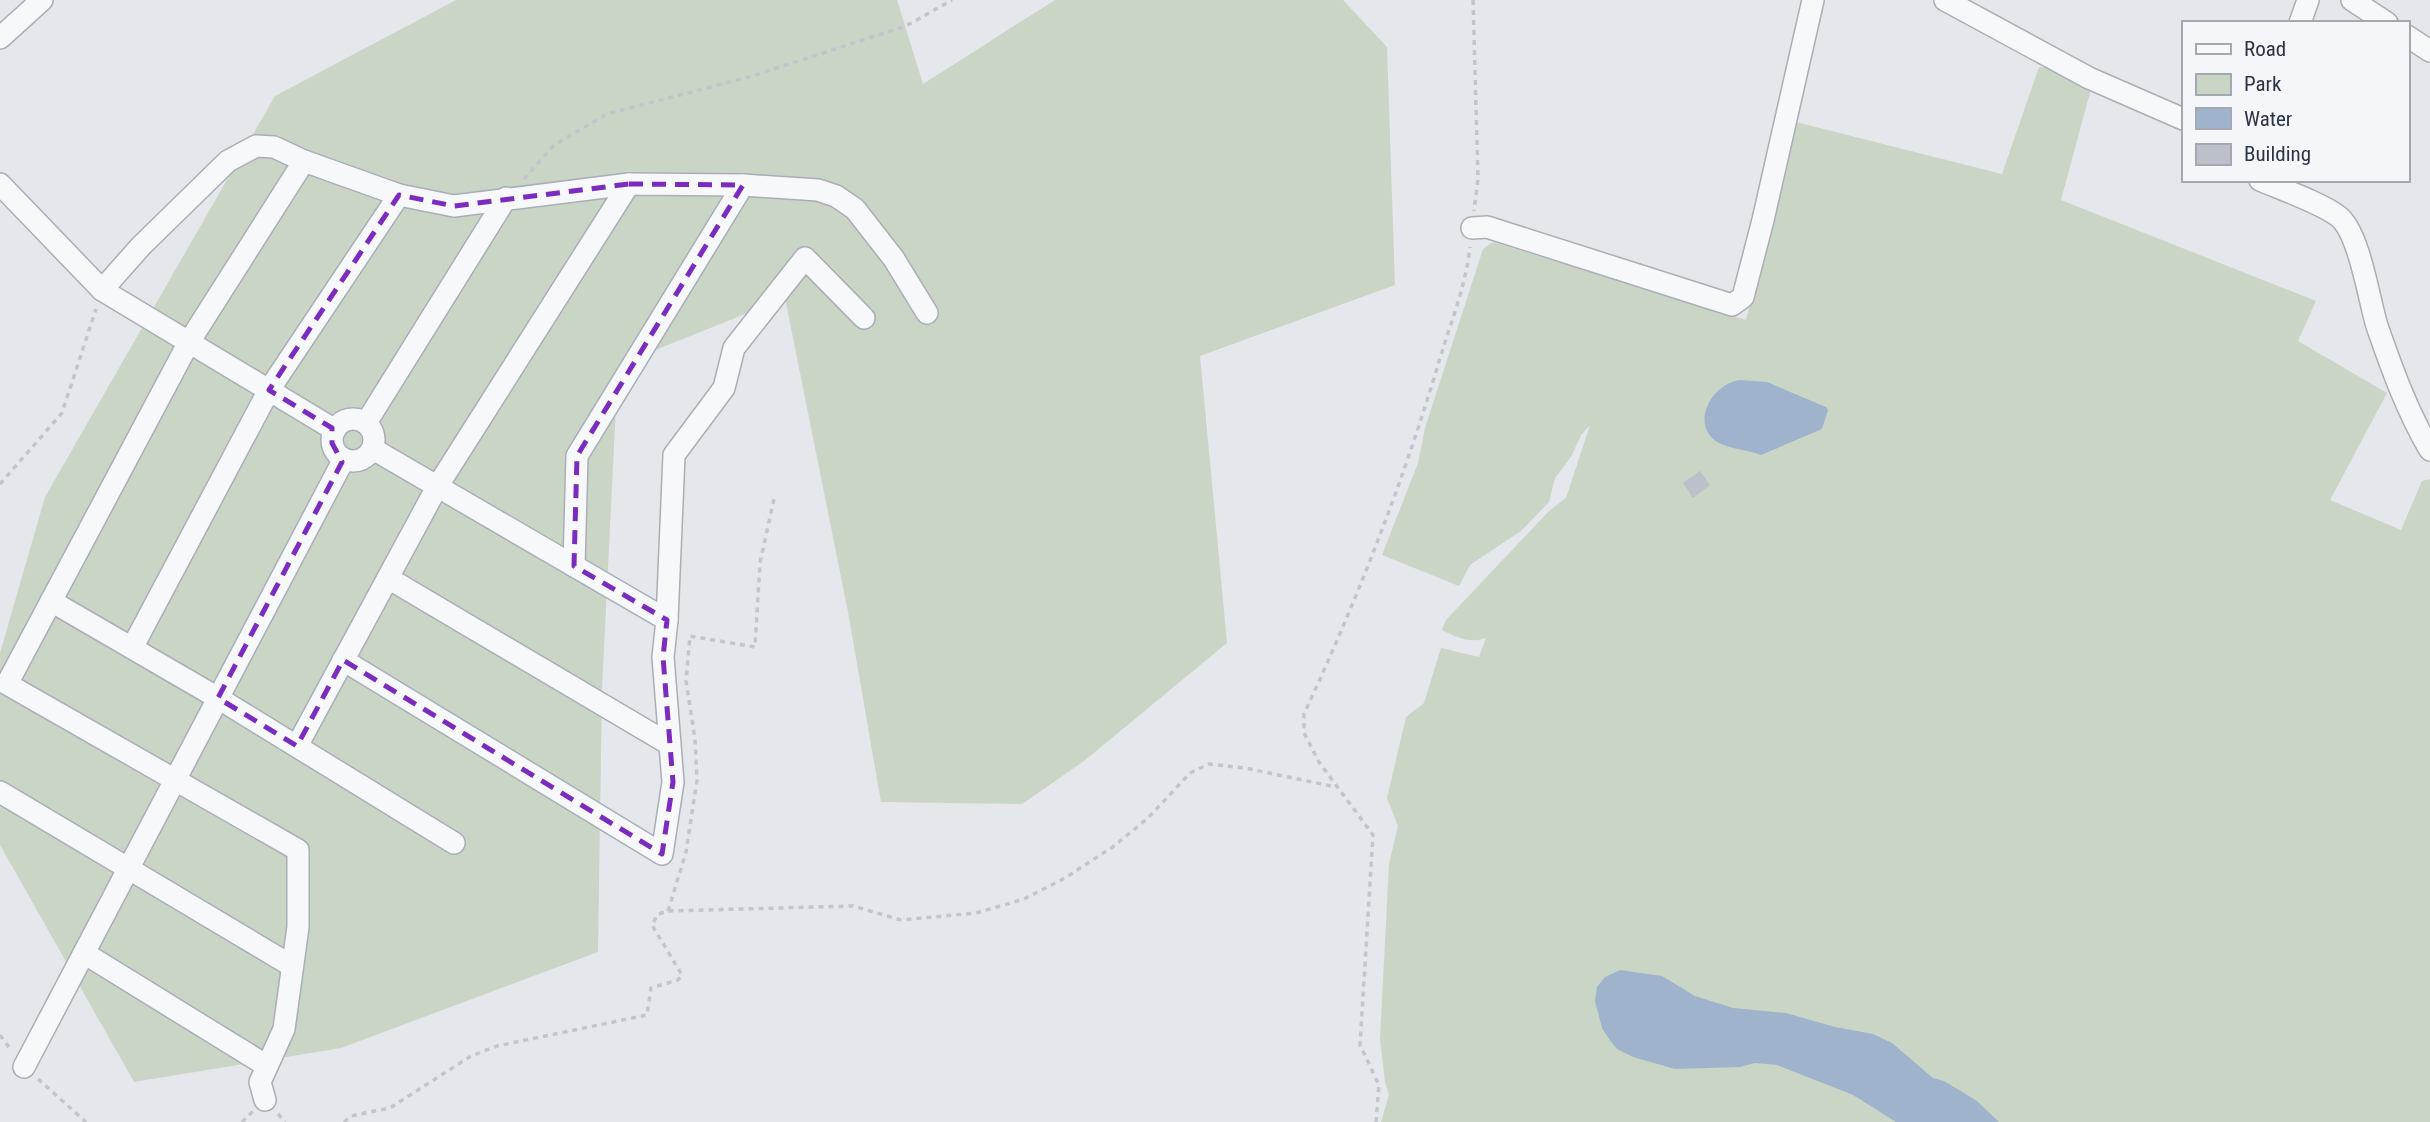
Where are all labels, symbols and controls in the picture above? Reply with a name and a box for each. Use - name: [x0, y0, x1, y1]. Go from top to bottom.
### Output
- legend: [2182, 21, 2409, 182]
- text: Road: [2244, 37, 2286, 61]
- text: Park: [2244, 72, 2282, 96]
- text: Water: [2244, 107, 2292, 131]
- text: Building: [2244, 142, 2311, 166]

